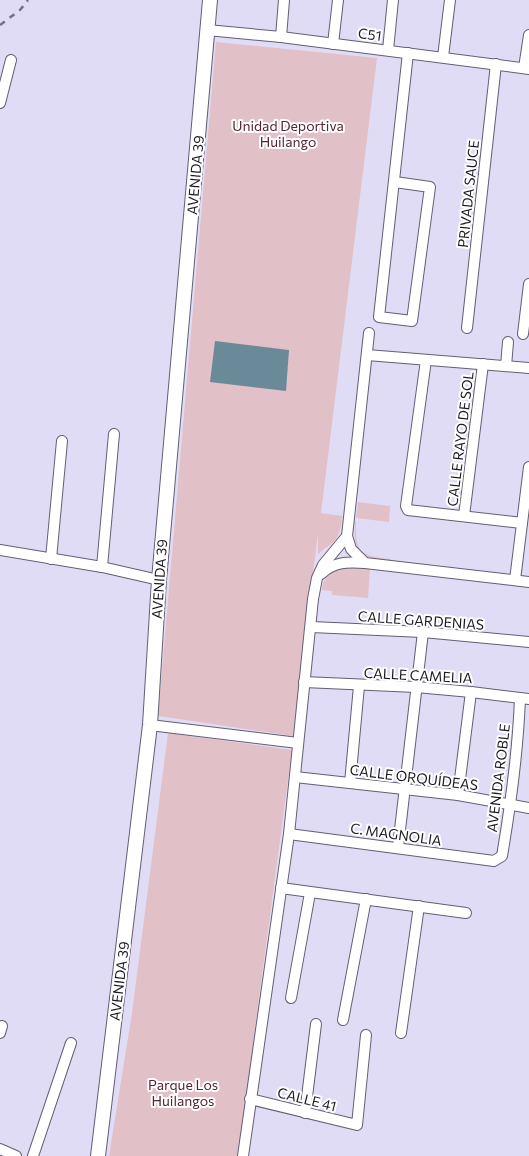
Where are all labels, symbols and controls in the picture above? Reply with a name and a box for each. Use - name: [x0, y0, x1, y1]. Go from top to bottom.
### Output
- street label: C51: [357, 24, 383, 44]
- park label: Unidad Deportiva Huilango: [232, 117, 344, 150]
- street label: AVENIDA 39: [183, 135, 207, 215]
- street label: PRIVADA SAUCE: [454, 139, 482, 249]
- street label: CALLE RAYO DE SOL: [443, 371, 477, 507]
- street label: AVENIDA 39: [148, 539, 170, 619]
- street label: CALLE GARDENIAS: [357, 607, 485, 633]
- street label: CALLE CAMELIA: [363, 664, 473, 686]
- street label: AVENIDA ROBLE: [483, 723, 513, 833]
- street label: CALLE ORQUÍDEAS: [349, 761, 479, 793]
- street label: C. MAGNOLIA: [349, 819, 443, 849]
- street label: AVENIDA 39: [106, 940, 132, 1022]
- park label: Parque Los Huilangos: [148, 1076, 218, 1109]
- street label: CALLE 41: [276, 1083, 338, 1115]

